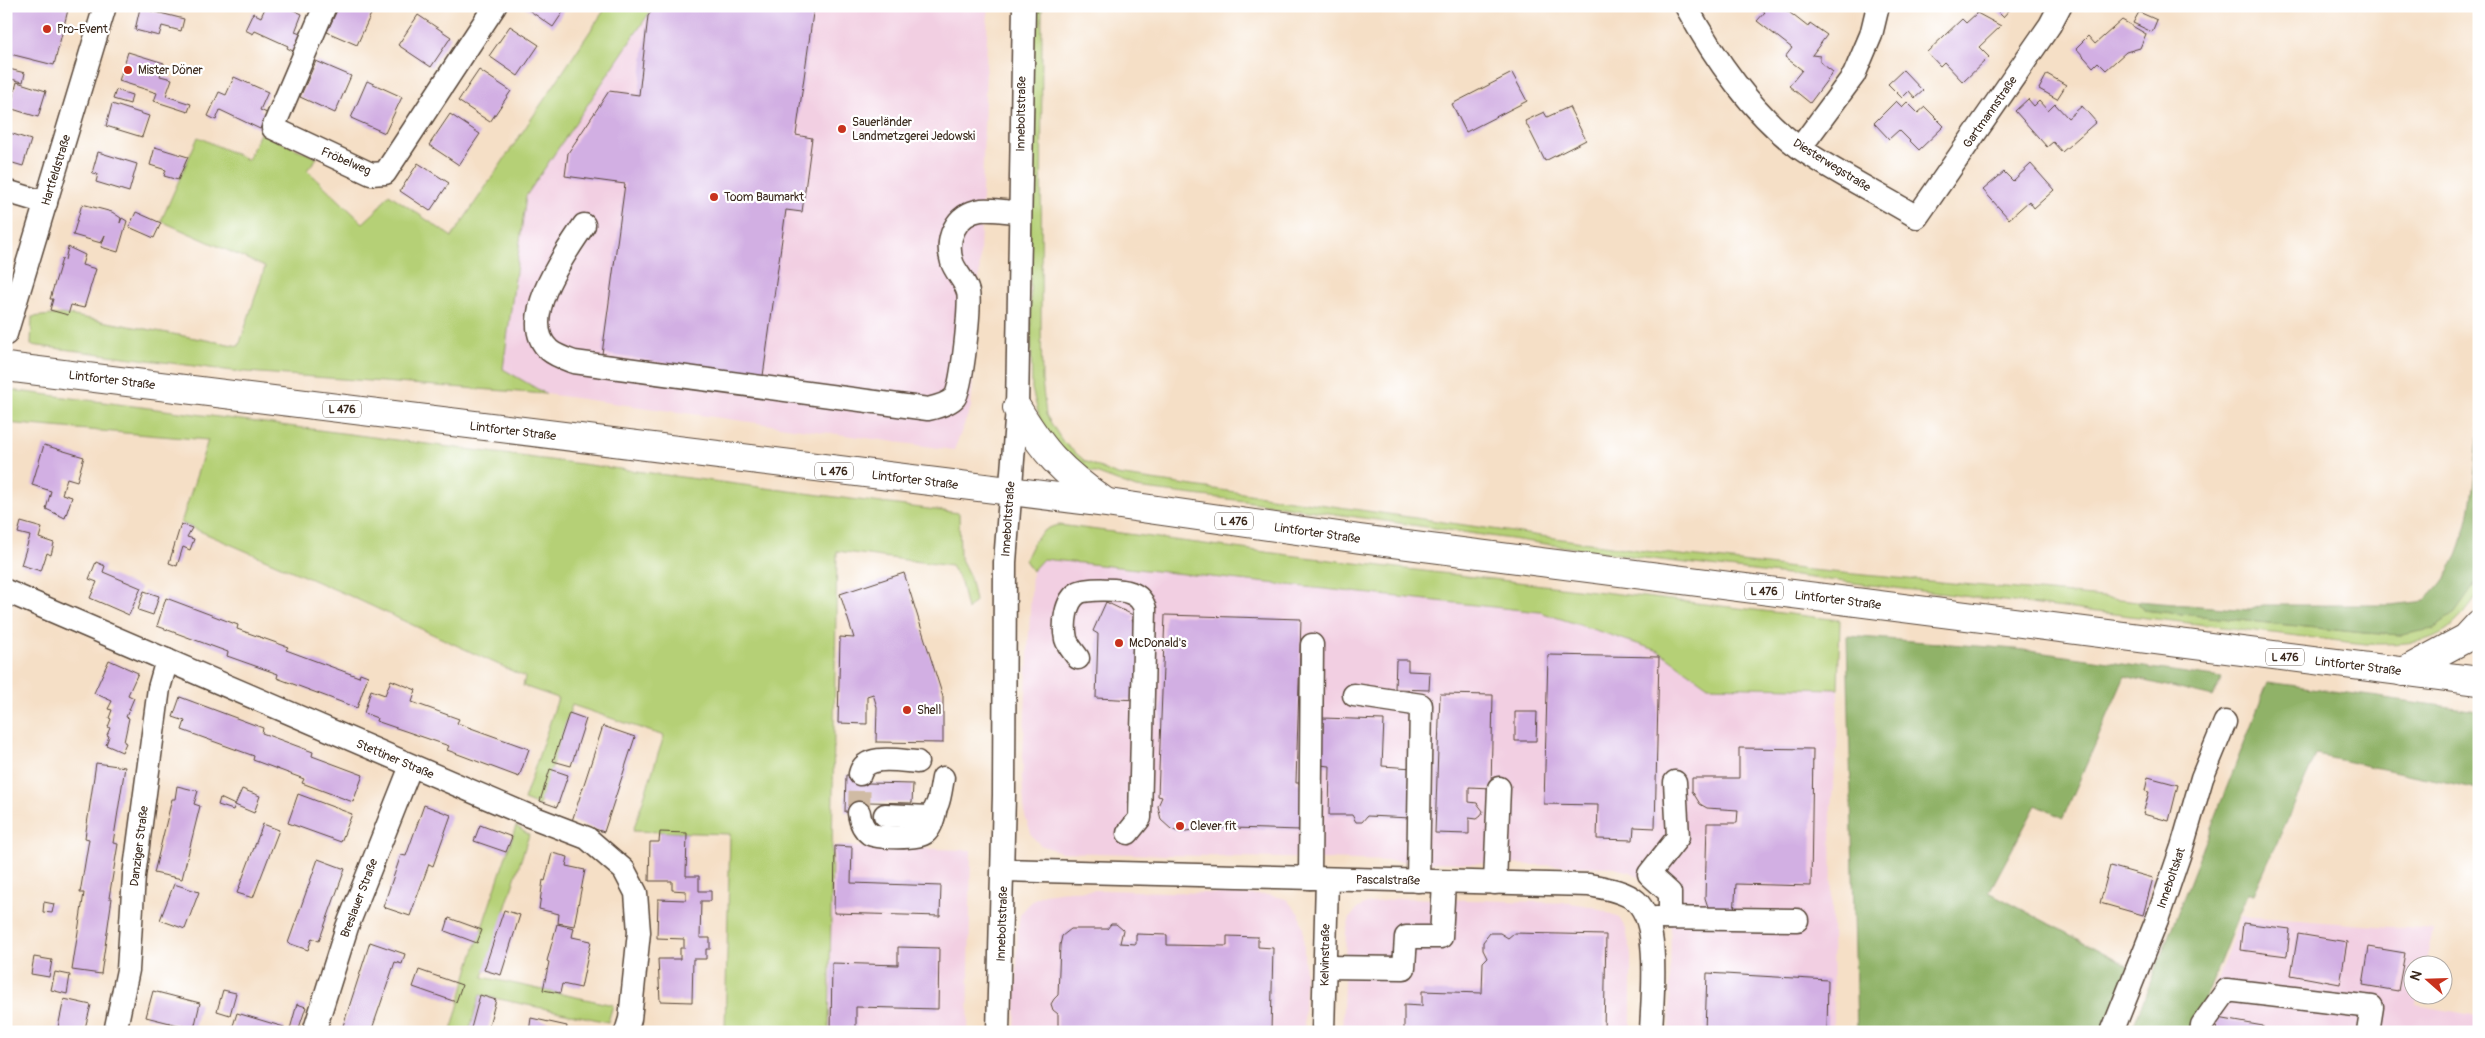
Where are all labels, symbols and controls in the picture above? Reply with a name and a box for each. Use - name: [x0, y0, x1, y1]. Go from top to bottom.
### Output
- place label: Pro-Event: [57, 22, 108, 37]
- marker: Pro-Event: [41, 23, 53, 35]
- place label: Mister Döner: [138, 63, 204, 78]
- marker: Mister Döner: [122, 64, 134, 76]
- street label: Gartmannstraße: [1960, 73, 2021, 151]
- street label: Inneboltstraße: [1013, 76, 1030, 152]
- place label: Sauerländer Landmetzgerei Jedowski: [852, 115, 975, 144]
- marker: Sauerländer Landmetzgerei Jedowski: [836, 123, 848, 135]
- street label: Hartfeldstraße: [39, 133, 74, 208]
- street label: Diesterwegstraße: [1790, 136, 1873, 195]
- street label: Fröbelweg: [319, 144, 373, 179]
- place label: Toom Baumarkt: [724, 190, 804, 205]
- marker: Toom Baumarkt: [708, 191, 720, 203]
- street label: Lintforter Straße: [68, 368, 156, 393]
- road number: L 476: [323, 400, 361, 418]
- street label: Lintforter Straße: [469, 419, 557, 444]
- road number: L 476: [815, 462, 853, 480]
- street label: Lintforter Straße: [871, 468, 959, 493]
- street label: Inneboltstraße: [998, 481, 1019, 557]
- road number: L 476: [1215, 512, 1253, 530]
- street label: Lintforter Straße: [1273, 520, 1361, 547]
- road number: L 476: [1745, 582, 1783, 600]
- street label: Lintforter Straße: [1794, 588, 1882, 613]
- place label: McDonald's: [1129, 636, 1187, 651]
- marker: McDonald's: [1113, 637, 1125, 649]
- road number: L 476: [2266, 649, 2304, 666]
- street label: Lintforter Straße: [2314, 654, 2402, 679]
- place label: Shell: [917, 703, 941, 718]
- marker: Shell: [901, 704, 913, 716]
- street label: Stettiner Straße: [354, 736, 436, 783]
- street label: Danziger Straße: [127, 805, 152, 887]
- place label: Clever fit: [1190, 819, 1236, 834]
- marker: Clever fit: [1174, 820, 1186, 832]
- street label: Inneboltskat: [2154, 846, 2189, 911]
- street label: Breslauer Straße: [338, 857, 381, 940]
- street label: Pascalstraße: [1356, 872, 1420, 889]
- street label: Inneboltstraße: [994, 886, 1011, 962]
- street label: Kelvinstraße: [1317, 924, 1334, 986]
- north arrow: [2402, 956, 2452, 1006]
- text: N: [2407, 968, 2426, 983]

